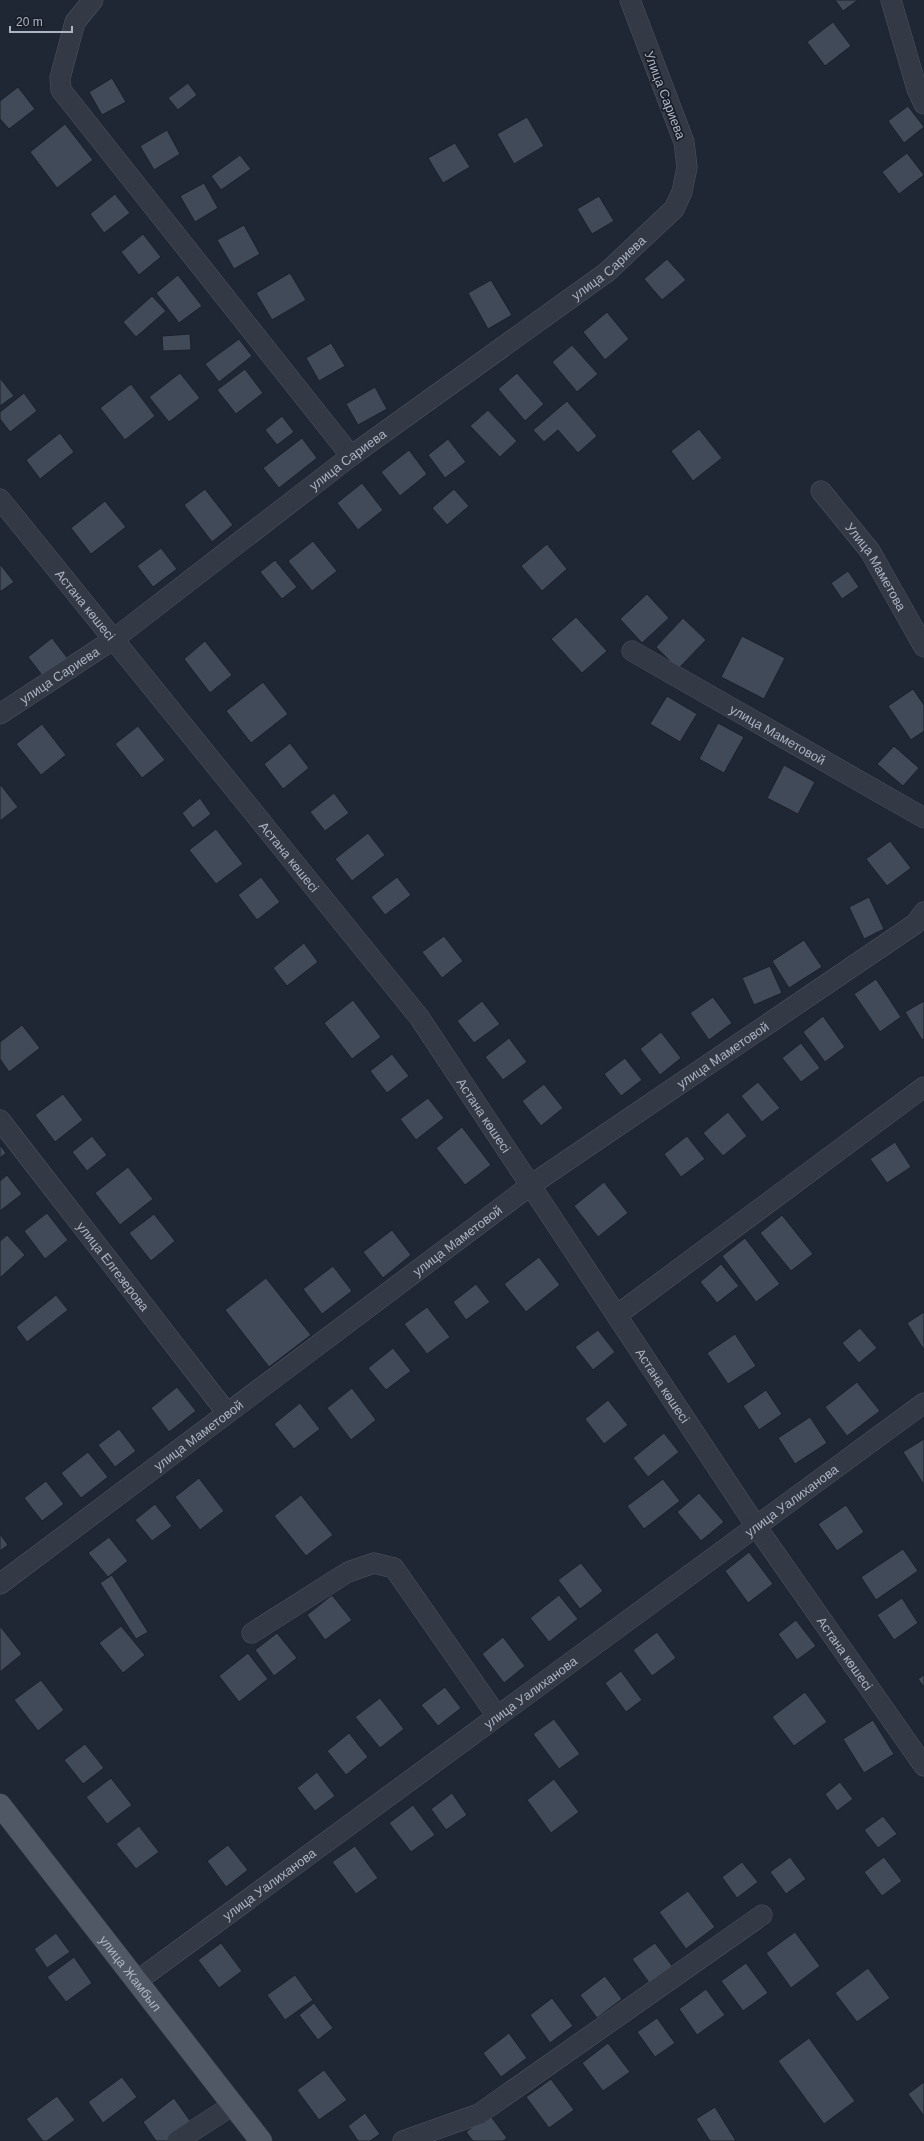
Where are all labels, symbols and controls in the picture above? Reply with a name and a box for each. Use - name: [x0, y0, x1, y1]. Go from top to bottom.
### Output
- scale bar: [10, 8, 72, 34]
- text: 20 m: [16, 15, 43, 29]
- street label: Улица Сариева: [641, 49, 689, 142]
- street label: улица Сариева: [568, 232, 649, 303]
- street label: улица Сариева: [306, 425, 389, 493]
- street label: Улица Маметова: [843, 520, 910, 614]
- street label: Астана көшесі: [53, 566, 119, 643]
- street label: улица Сариева: [17, 643, 102, 706]
- street label: улица Маметовой: [727, 701, 828, 768]
- street label: Астана көшесі: [256, 818, 322, 895]
- street label: улица Маметовой: [674, 1018, 771, 1091]
- street label: Астана көшесі: [454, 1075, 514, 1155]
- street label: улица Маметовой: [410, 1202, 505, 1279]
- street label: улица Елгезерова: [74, 1219, 153, 1314]
- street label: Астана көшесі: [633, 1345, 693, 1426]
- street label: улица Маметовой: [151, 1397, 246, 1473]
- street label: улица Уалиханова: [742, 1461, 842, 1539]
- street label: Астана көшесі: [814, 1614, 876, 1693]
- street label: улица Уалиханова: [481, 1653, 580, 1731]
- street label: улица Уалиханова: [220, 1844, 319, 1923]
- street label: улица Жамбыл: [97, 1932, 165, 2014]

